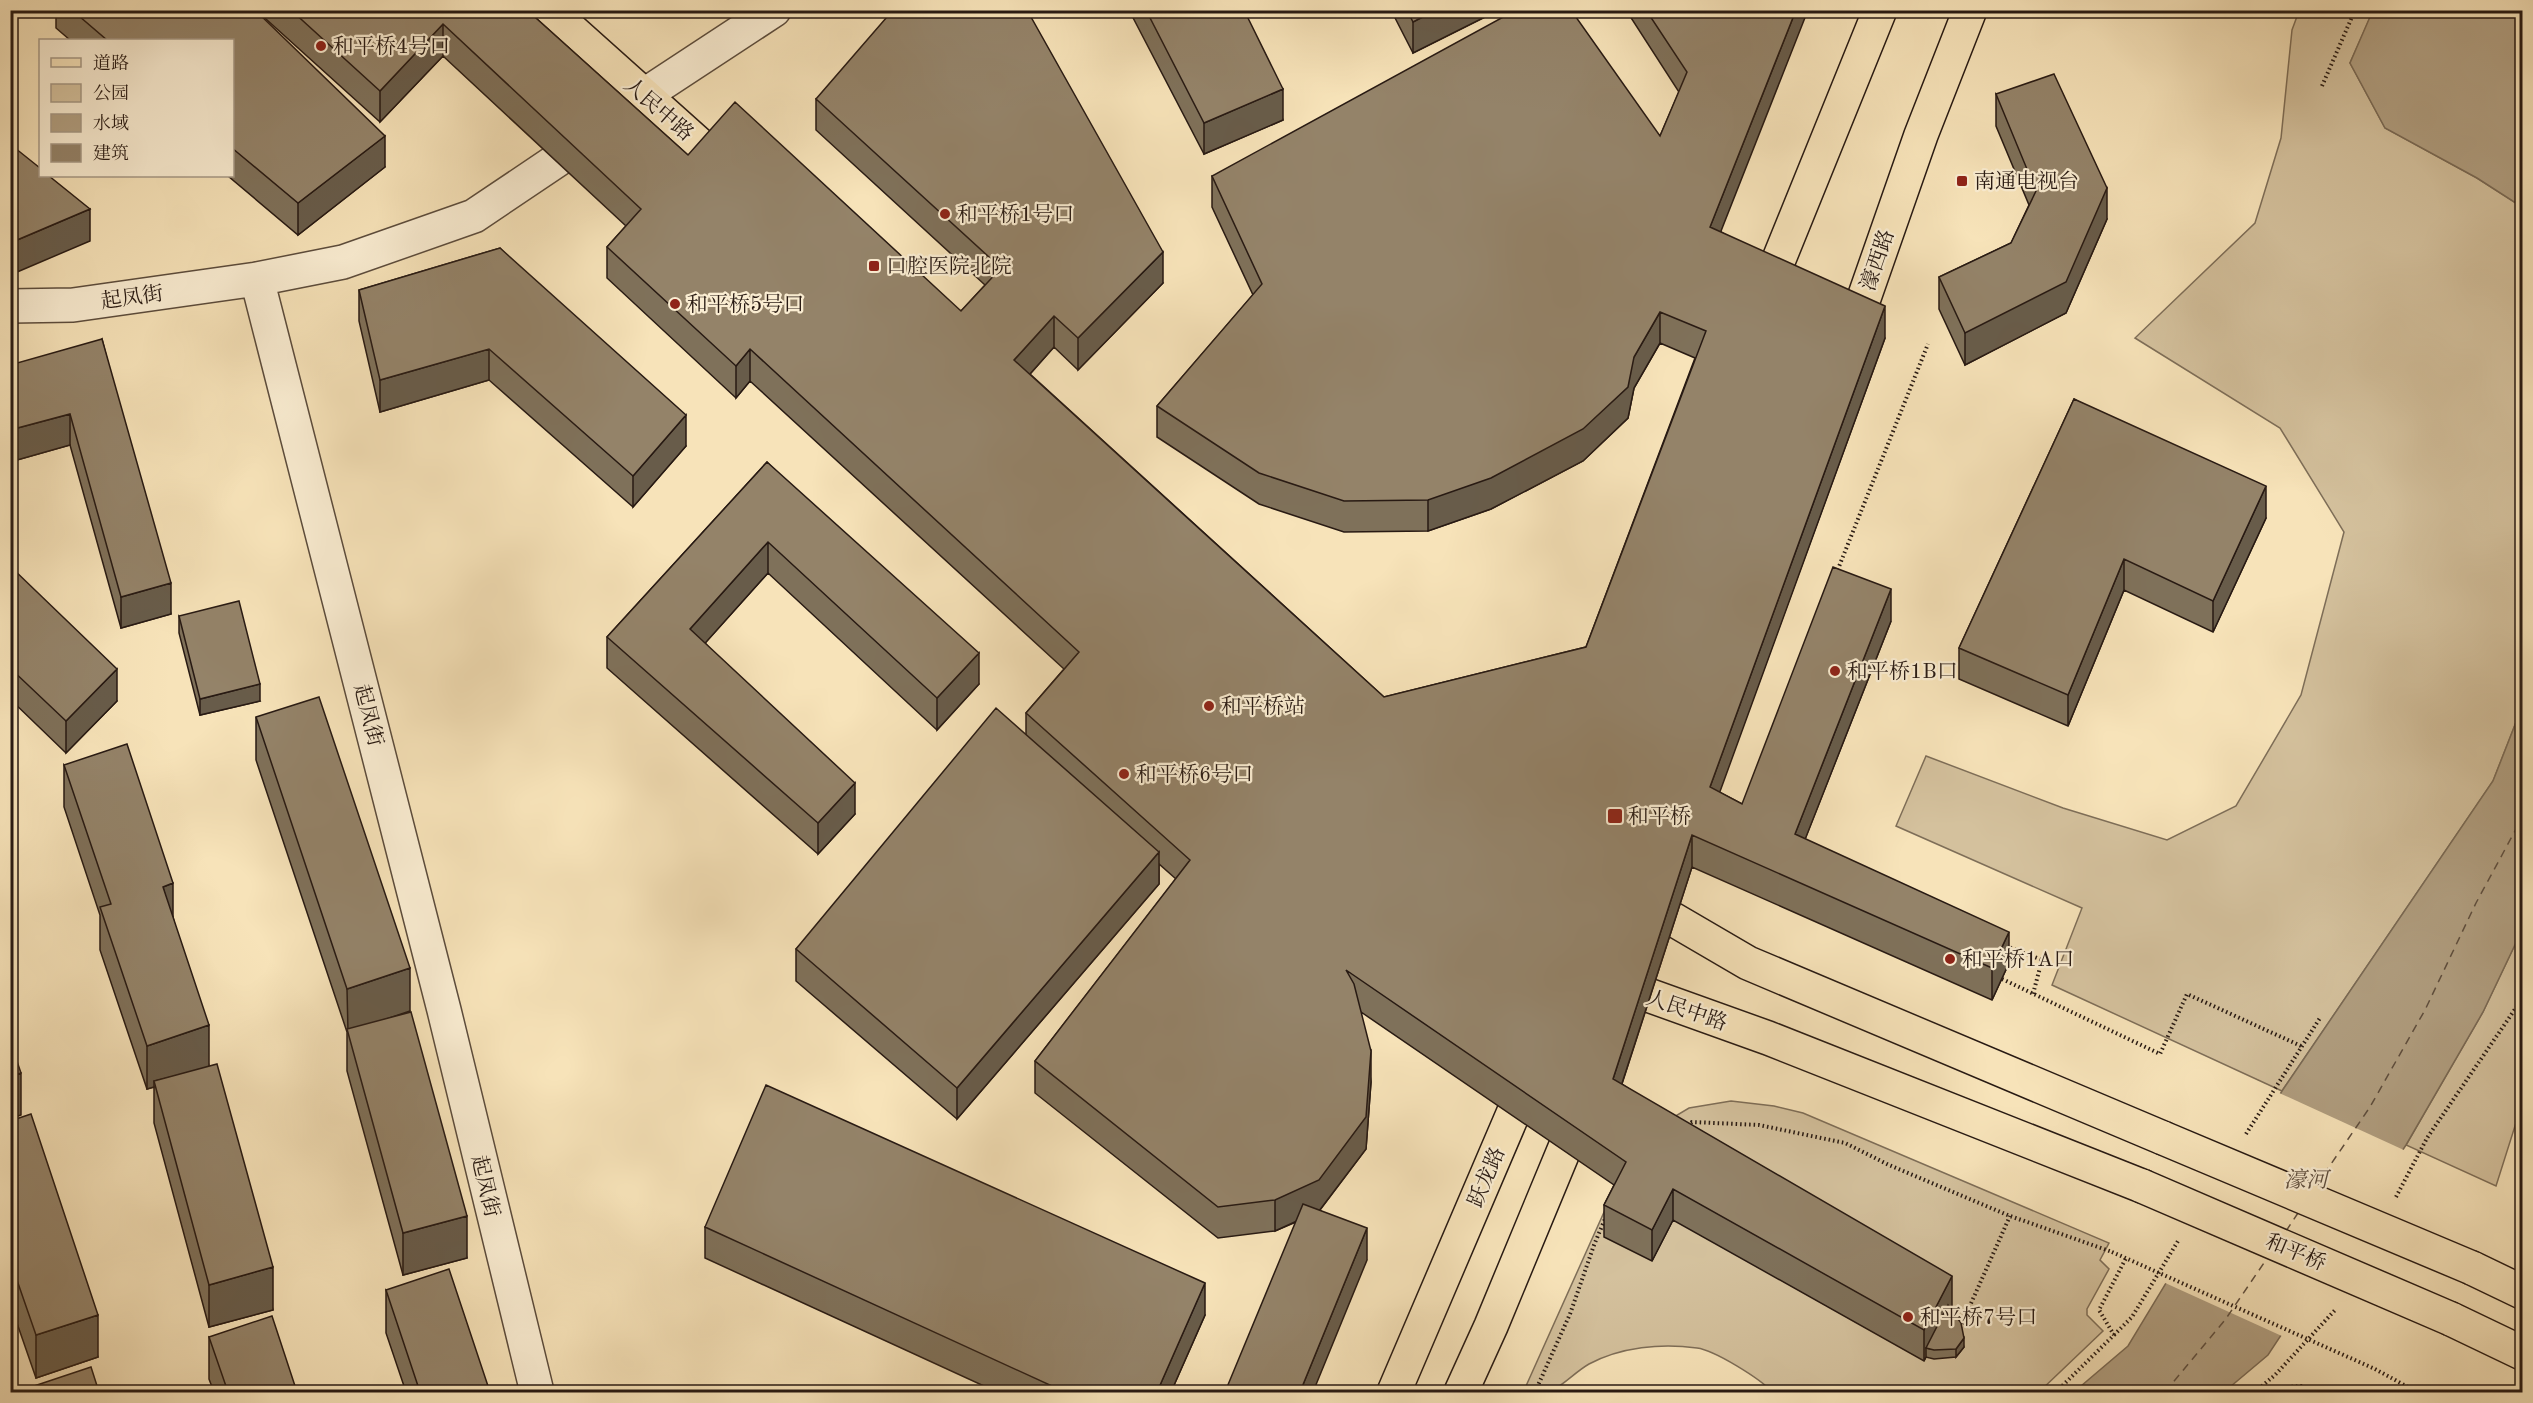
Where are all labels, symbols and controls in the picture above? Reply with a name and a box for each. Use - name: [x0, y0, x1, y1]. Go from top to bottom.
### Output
- place label: 和平桥4号口: [333, 35, 450, 58]
- legend: [39, 39, 234, 177]
- marker: 和平桥4号口: [314, 39, 328, 53]
- text: 道路: [93, 53, 129, 73]
- street label: 人民中路: [619, 73, 698, 146]
- text: 公园: [93, 84, 129, 103]
- text: 水域: [93, 113, 129, 133]
- text: 建筑: [93, 143, 129, 163]
- place label: 南通电视台: [1974, 170, 2079, 193]
- marker: 南通电视台: [1955, 174, 1969, 188]
- place label: 和平桥1号口: [957, 203, 1074, 226]
- marker: 和平桥1号口: [938, 207, 952, 221]
- street label: 濠西路: [1856, 227, 1899, 294]
- place label: 口腔医院北院: [886, 255, 1012, 278]
- marker: 口腔医院北院: [867, 259, 881, 273]
- street label: 起凤街: [99, 282, 165, 313]
- place label: 和平桥5号口: [687, 293, 804, 316]
- marker: 和平桥5号口: [668, 297, 682, 311]
- place label: 和平桥1B口: [1847, 660, 1958, 683]
- marker: 和平桥1B口: [1828, 664, 1842, 678]
- street label: 起凤街: [350, 682, 387, 748]
- place label: 和平桥站: [1221, 695, 1305, 718]
- marker: 和平桥站: [1202, 699, 1216, 713]
- place label: 和平桥6号口: [1136, 763, 1253, 786]
- marker: 和平桥6号口: [1117, 767, 1131, 781]
- place label: 和平桥: [1628, 805, 1691, 828]
- marker: 和平桥: [1606, 807, 1624, 825]
- place label: 和平桥1A口: [1962, 948, 2074, 971]
- marker: 和平桥1A口: [1943, 952, 1957, 966]
- street label: 人民中路: [1643, 986, 1730, 1035]
- street label: 跃龙路: [1464, 1144, 1509, 1211]
- street label: 起凤街: [467, 1153, 504, 1219]
- water label: 濠河: [2284, 1168, 2332, 1192]
- street label: 和平桥: [2262, 1230, 2329, 1275]
- place label: 和平桥7号口: [1920, 1306, 2037, 1329]
- marker: 和平桥7号口: [1901, 1310, 1915, 1324]

